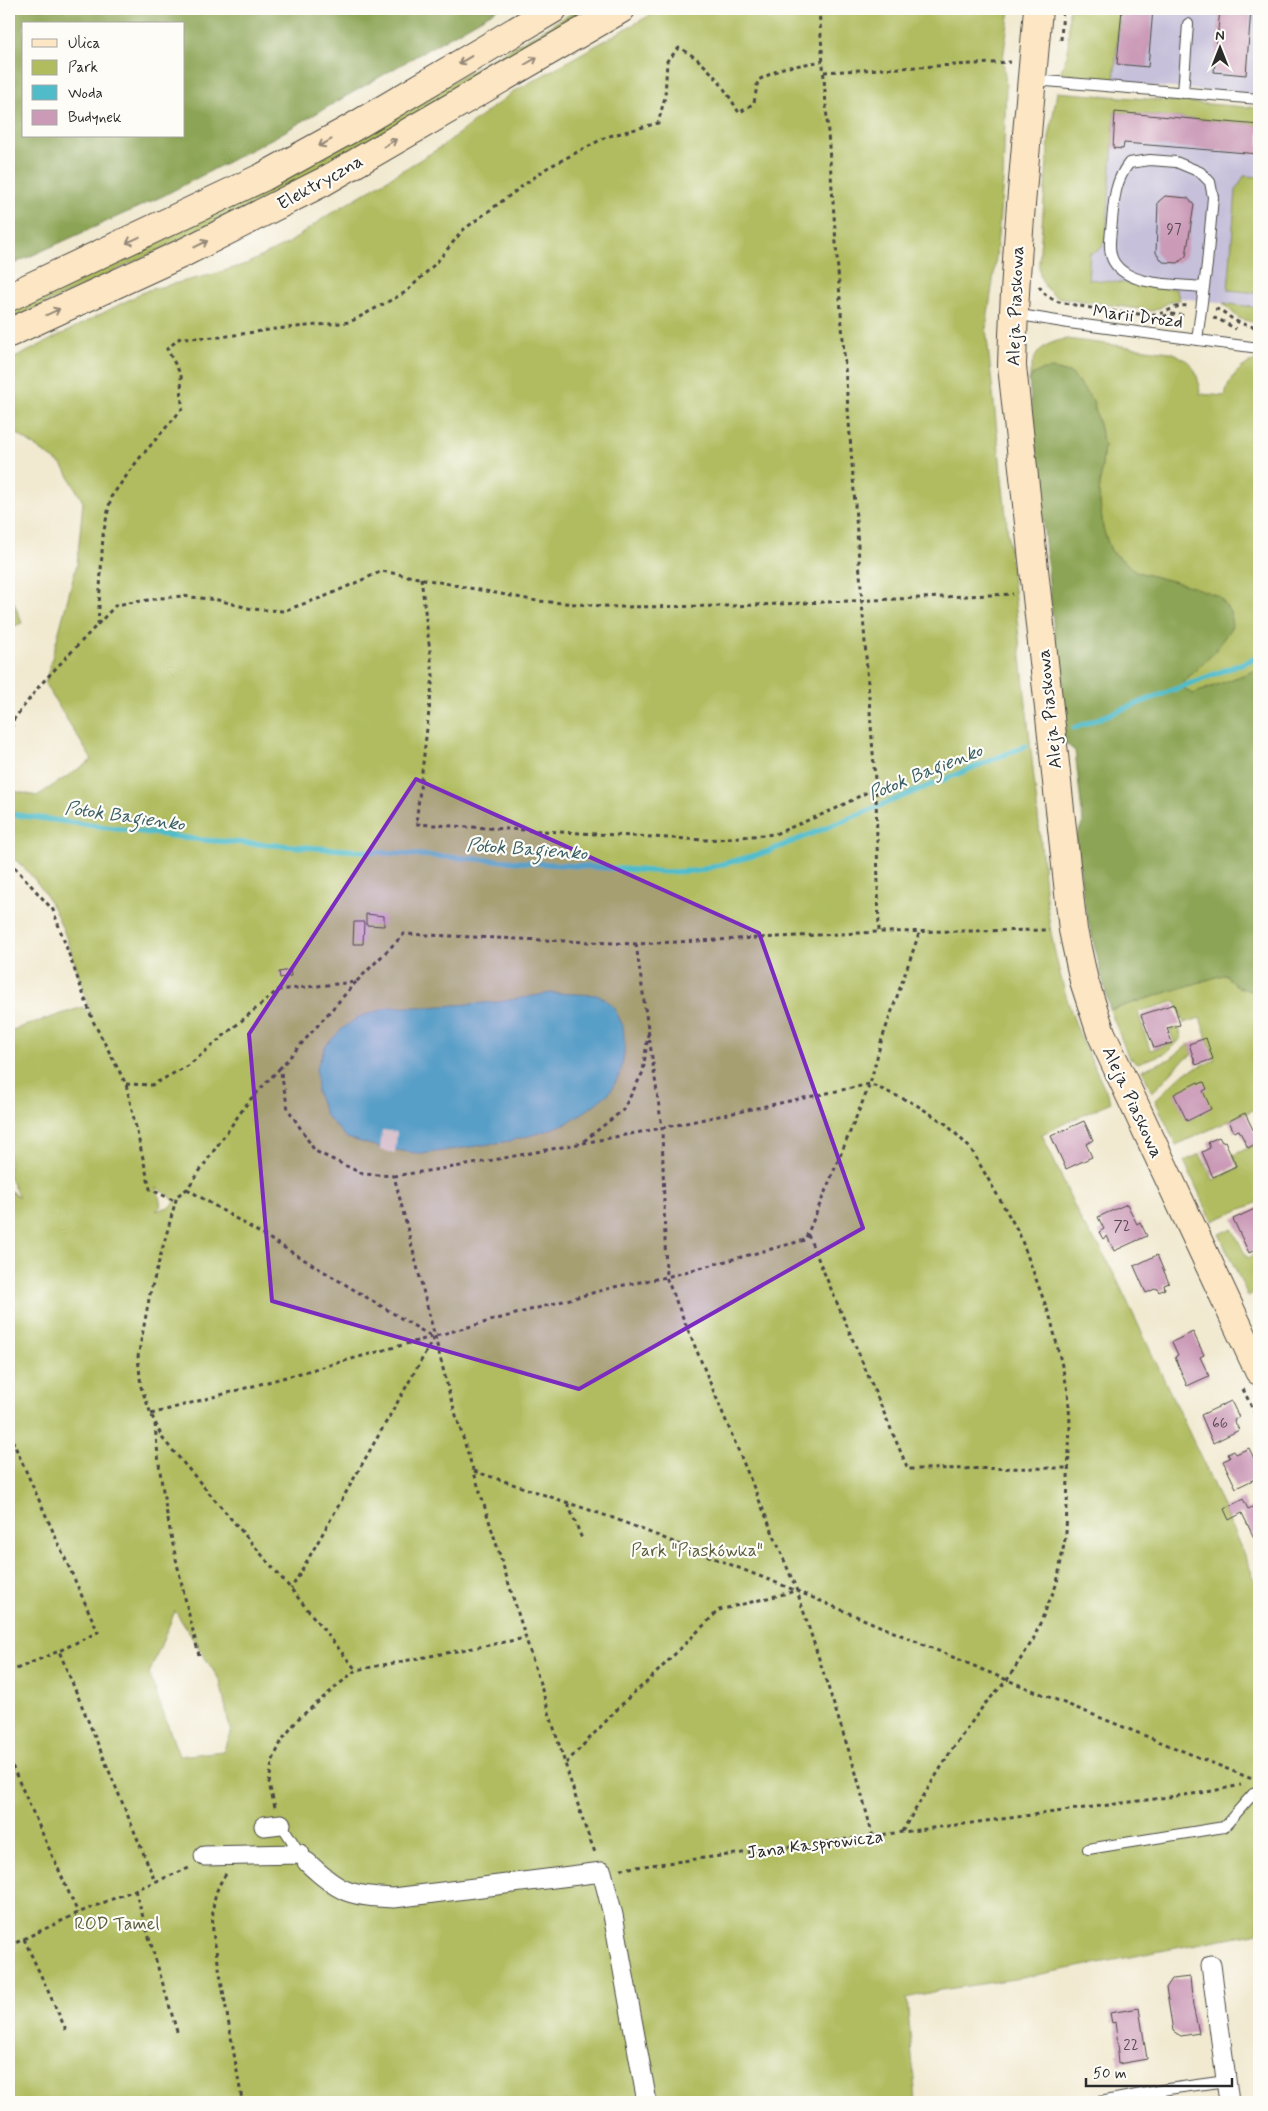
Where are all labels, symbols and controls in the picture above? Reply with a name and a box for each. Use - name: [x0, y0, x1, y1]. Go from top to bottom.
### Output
- legend: [22, 22, 185, 138]
- north arrow: [1196, 22, 1246, 72]
- text: N: [1215, 27, 1225, 45]
- text: Ulica: [68, 34, 101, 54]
- one-way arrow: [459, 56, 473, 66]
- one-way arrow: [523, 56, 537, 66]
- text: Park: [68, 58, 98, 78]
- text: Woda: [68, 84, 103, 104]
- text: Budynek: [68, 108, 122, 128]
- one-way arrow: [383, 137, 397, 147]
- one-way arrow: [318, 138, 333, 148]
- street label: Elektryczna: [273, 149, 368, 216]
- house number: 97: [1167, 220, 1182, 240]
- one-way arrow: [126, 235, 141, 245]
- one-way arrow: [193, 239, 208, 249]
- street label: Aleja Piaskowa: [1002, 246, 1030, 367]
- street label: Marii Drozd: [1091, 300, 1184, 334]
- one-way arrow: [45, 307, 60, 317]
- street label: Aleja Piaskowa: [1032, 648, 1068, 770]
- water label: Potok Bagienko: [865, 738, 988, 808]
- water label: Potok Bagienko: [63, 796, 187, 839]
- water label: Potok Bagienko: [466, 833, 589, 868]
- street label: Aleja Piaskowa: [1096, 1043, 1168, 1162]
- house number: 72: [1113, 1217, 1131, 1237]
- house number: 66: [1212, 1414, 1228, 1434]
- park label: Park "Piaskówka": [631, 1539, 763, 1563]
- street label: Jana Kasprowicza: [746, 1825, 885, 1865]
- park label: ROD Tamel: [74, 1912, 160, 1936]
- house number: 22: [1123, 2036, 1139, 2056]
- scale bar: [1086, 2056, 1232, 2088]
- text: 50 m: [1093, 2064, 1127, 2084]

